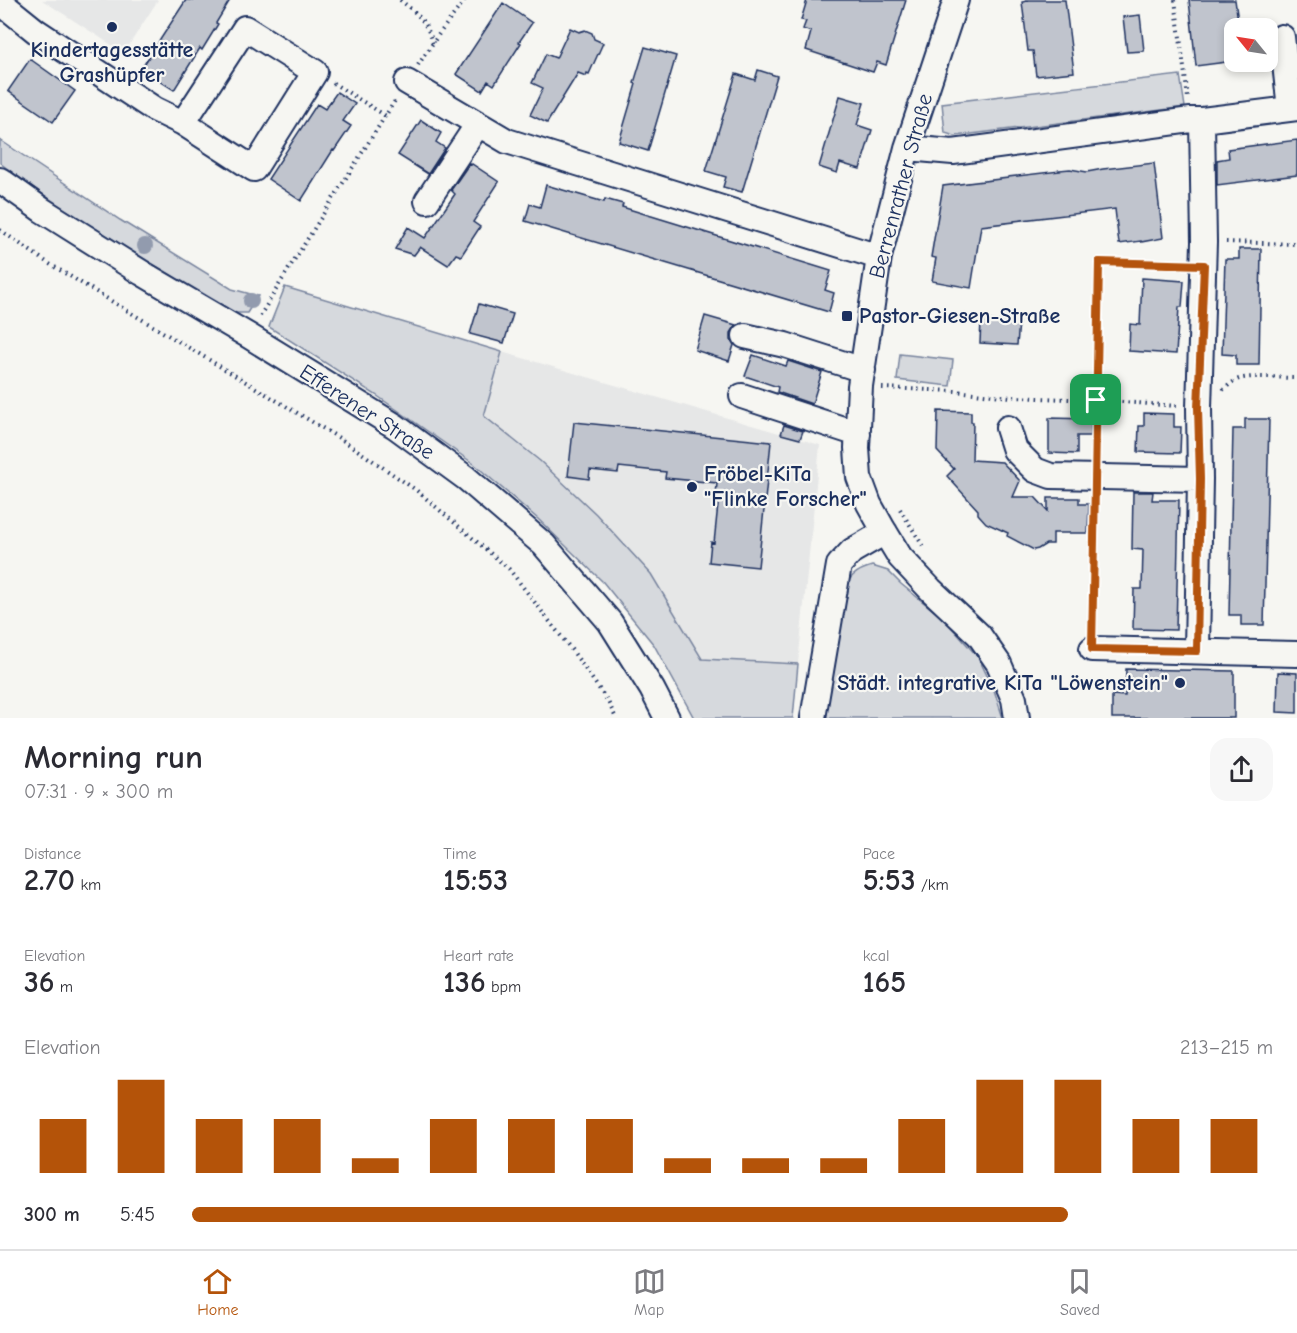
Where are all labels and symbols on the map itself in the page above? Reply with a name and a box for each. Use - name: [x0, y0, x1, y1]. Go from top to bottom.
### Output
- north arrow: [1224, 18, 1278, 72]
- marker: Kindertagesstätte Grashüpfer: [105, 20, 119, 34]
- place label: Kindertagesstätte Grashüpfer: [31, 37, 194, 88]
- street label: Berrenrather Straße: [864, 91, 938, 281]
- place label: Pastor-Giesen-Straße: [859, 303, 1061, 329]
- marker: Pastor-Giesen-Straße: [840, 309, 854, 323]
- street label: Efferener Straße: [295, 359, 439, 465]
- pin: [1070, 374, 1121, 425]
- place label: Fröbel-KiTa "Flinke Forscher": [704, 461, 867, 512]
- marker: Fröbel-KiTa "Flinke Forscher": [685, 480, 699, 494]
- place label: Städt. integrative KiTa "Löwenstein": [837, 670, 1168, 696]
- marker: Städt. integrative KiTa "Löwenstein": [1173, 676, 1187, 690]

